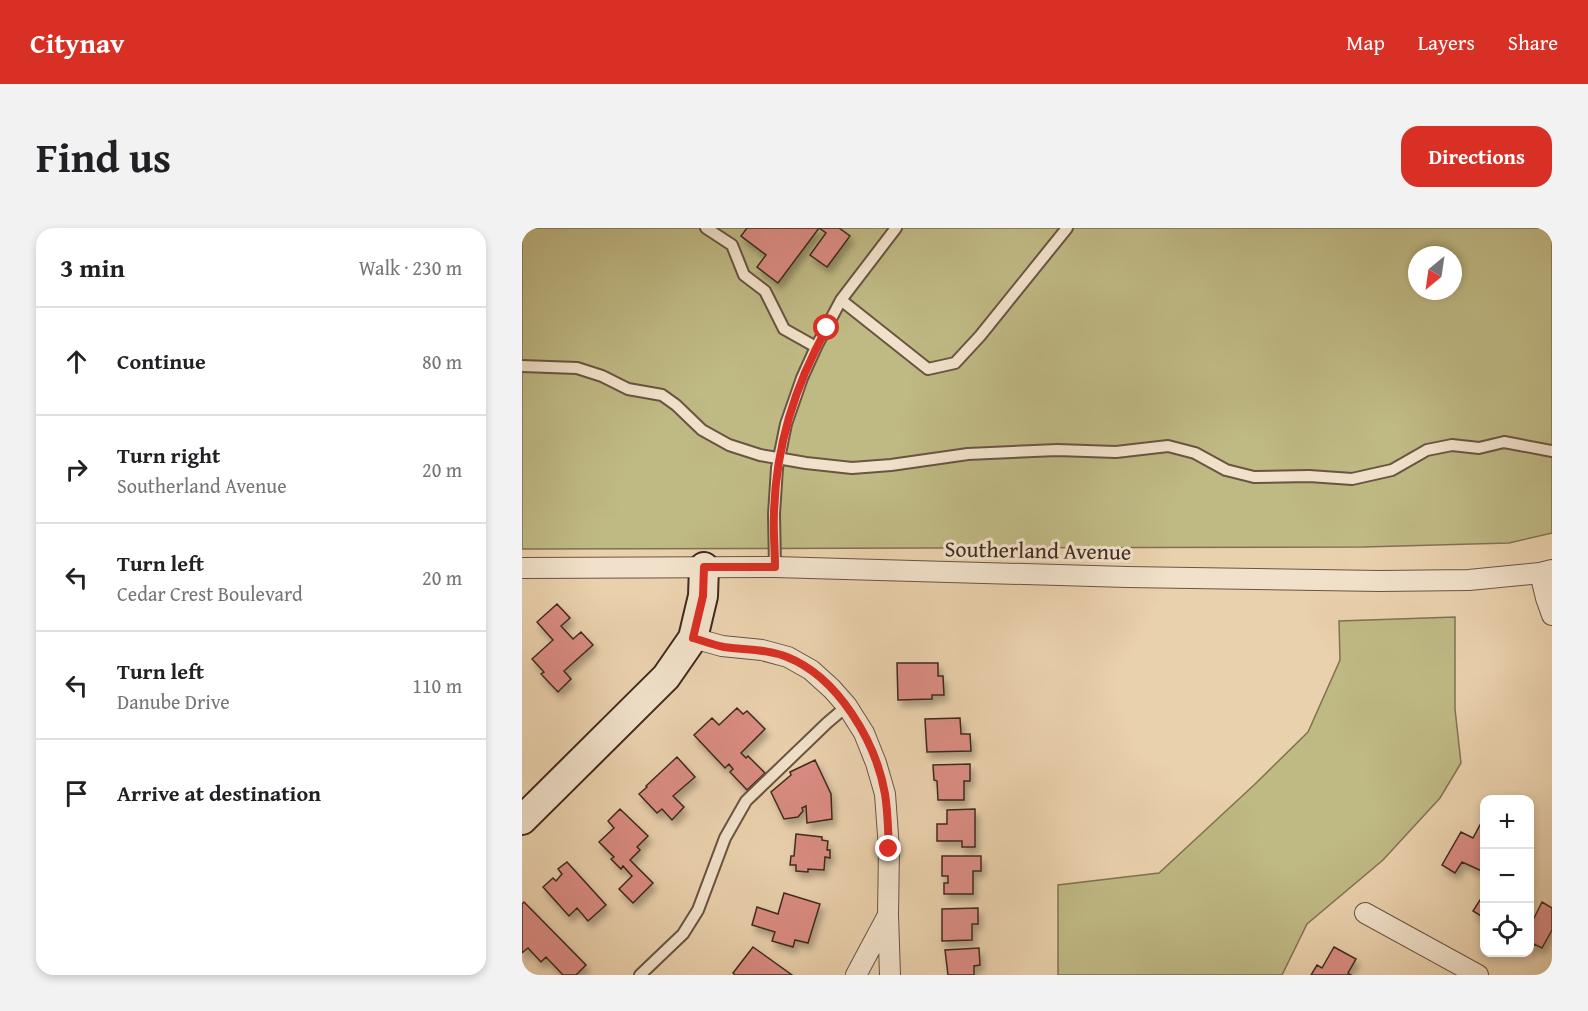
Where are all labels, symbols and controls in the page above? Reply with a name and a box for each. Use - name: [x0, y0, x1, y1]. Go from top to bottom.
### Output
- text: Citynav: [30, 22, 124, 63]
- text: Map: [1346, 27, 1385, 58]
- text: Layers: [1418, 27, 1475, 58]
- text: Share: [1508, 27, 1558, 58]
- text: Find us: [36, 126, 171, 187]
- button: Directions: [1401, 126, 1552, 187]
- north arrow: [1408, 246, 1462, 300]
- text: 3 min: [60, 248, 125, 287]
- text: Walk · 230 m: [359, 253, 462, 282]
- route start: [813, 314, 839, 340]
- icon: ahead: [60, 345, 93, 378]
- text: Continue: [117, 345, 206, 377]
- text: 80 m: [422, 347, 462, 376]
- text: Turn right: [117, 439, 220, 471]
- icon: right: [60, 453, 93, 486]
- text: 20 m: [422, 455, 462, 484]
- text: Southerland Avenue: [117, 471, 287, 500]
- street label: Southerland Avenue: [944, 532, 1132, 568]
- text: Turn left: [117, 547, 204, 579]
- icon: left: [60, 561, 93, 594]
- text: 20 m: [422, 563, 462, 592]
- text: Cedar Crest Boulevard: [117, 579, 303, 608]
- text: Turn left: [117, 655, 204, 687]
- icon: left: [60, 669, 93, 702]
- text: 110 m: [412, 671, 462, 700]
- text: Danube Drive: [117, 687, 230, 716]
- icon: arrive: [60, 777, 93, 810]
- text: Arrive at destination: [117, 777, 321, 809]
- map controls: [1480, 795, 1534, 957]
- button: +: [1480, 795, 1534, 849]
- route end: [875, 835, 901, 861]
- button: −: [1480, 849, 1534, 903]
- button: locate: [1480, 903, 1534, 957]

